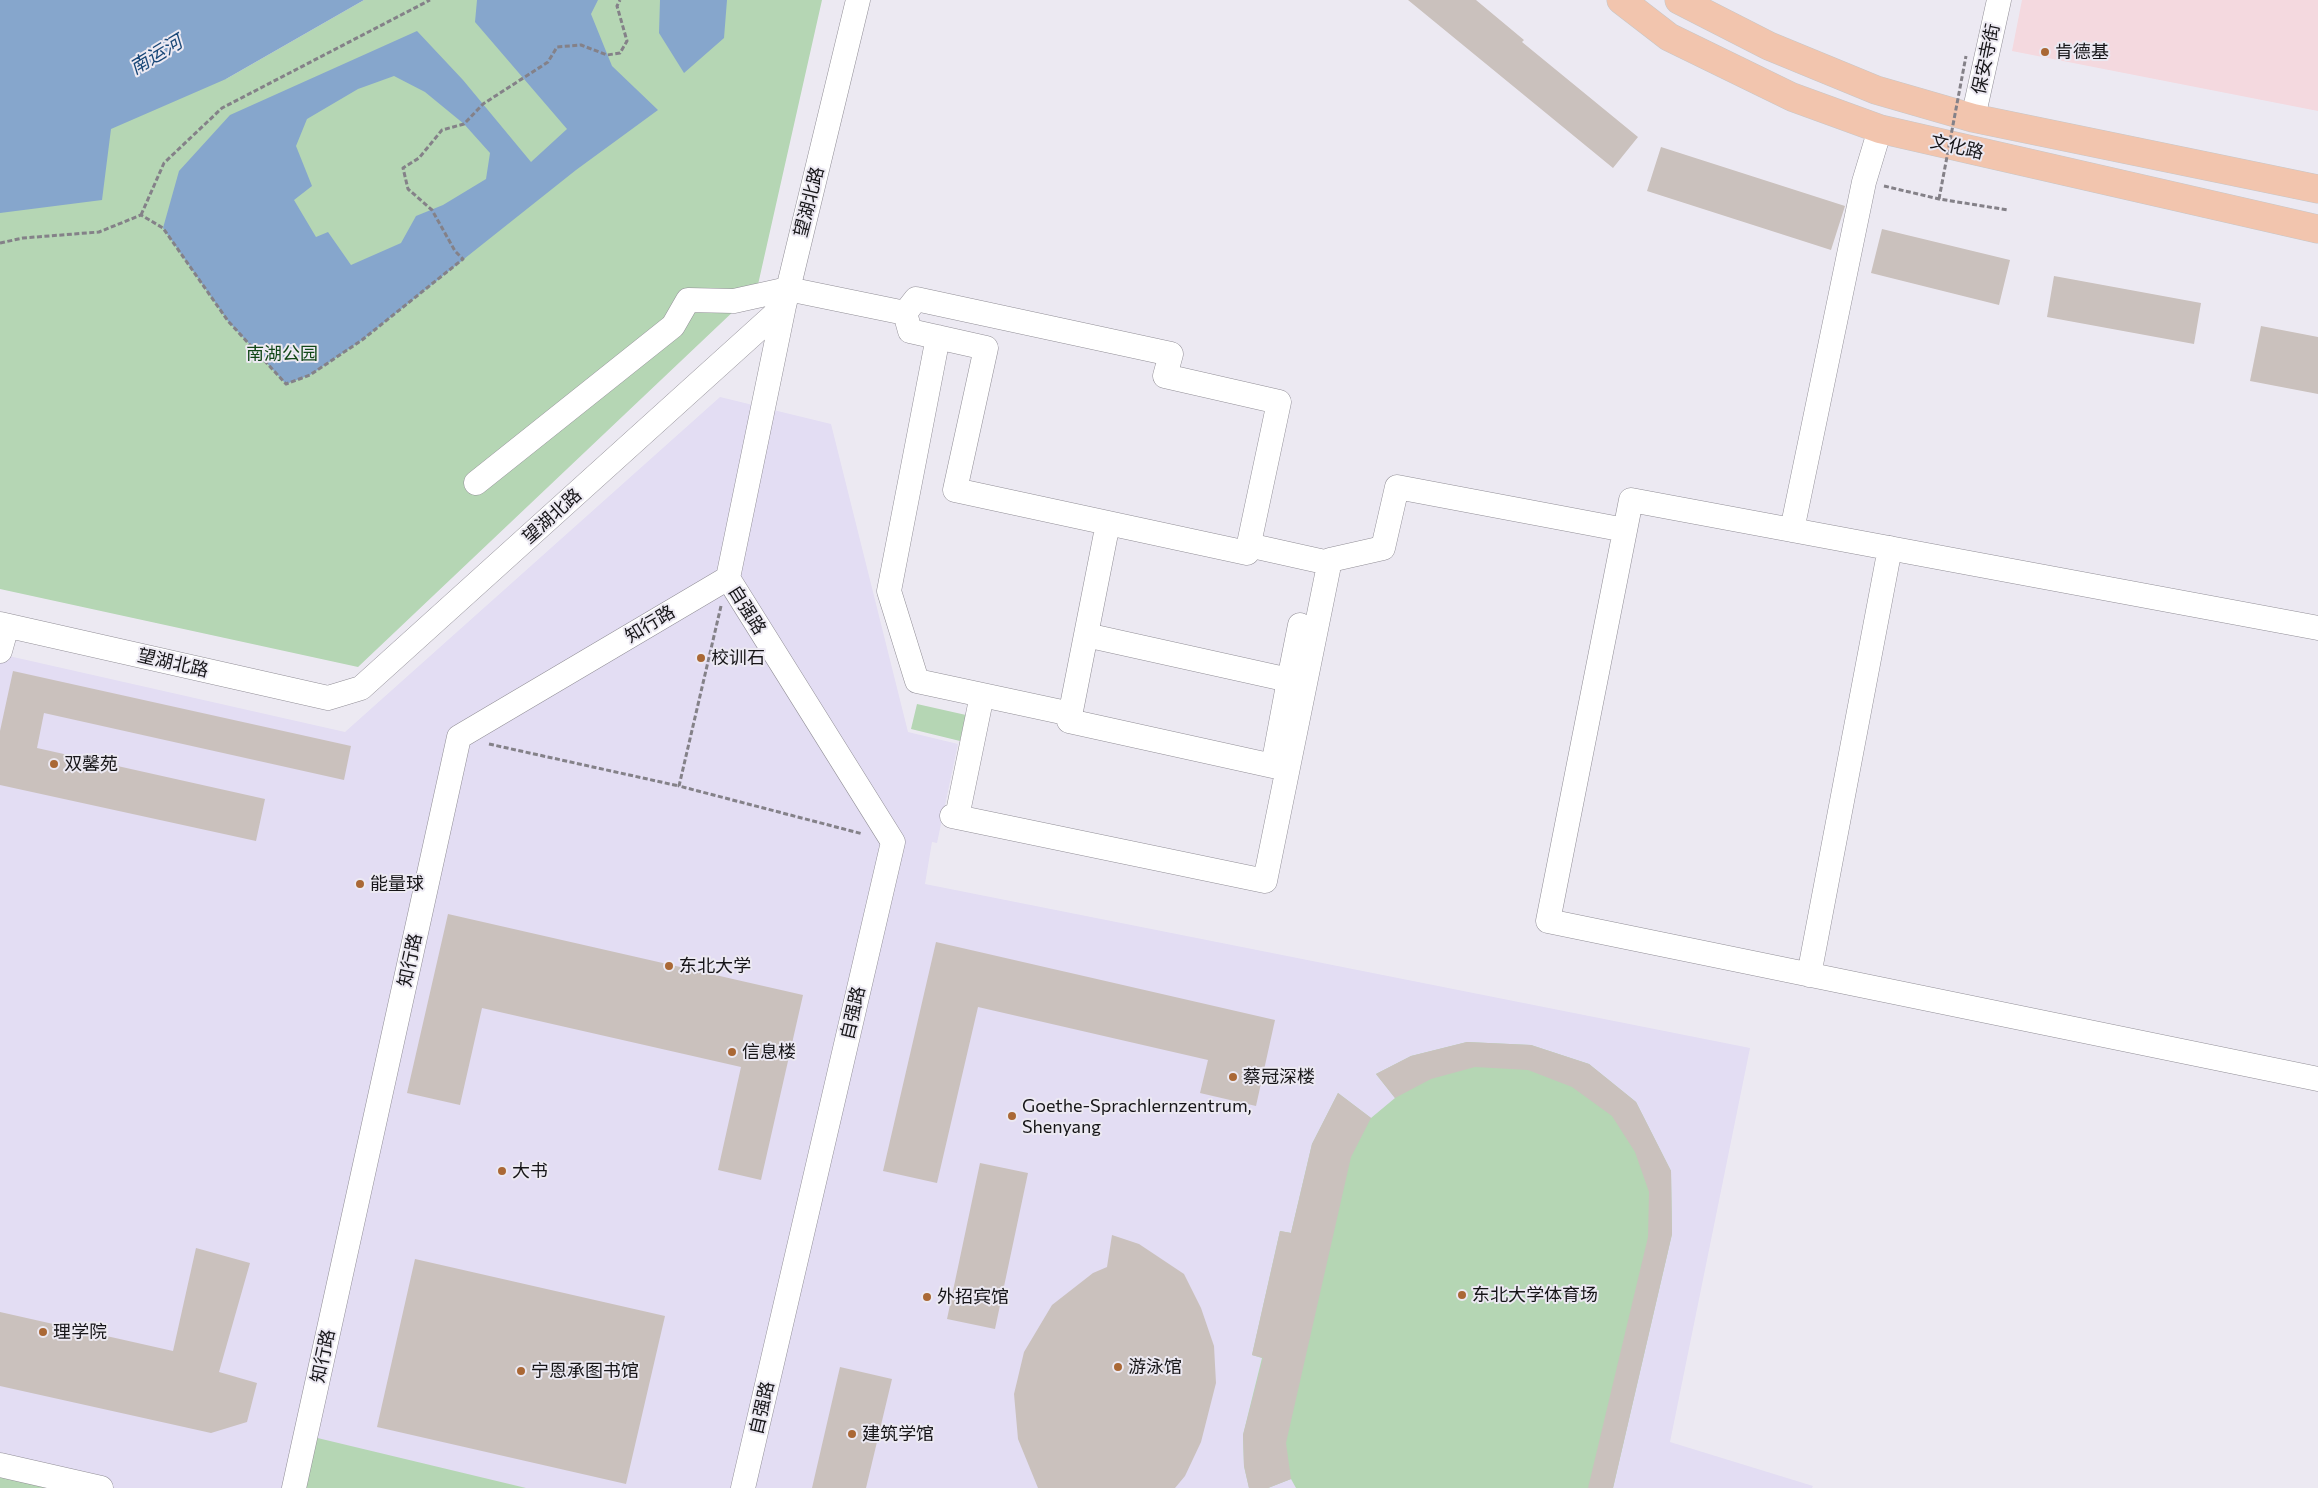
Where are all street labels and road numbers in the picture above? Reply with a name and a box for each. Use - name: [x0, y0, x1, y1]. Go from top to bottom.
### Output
- street label: 保安寺街: [1968, 22, 2004, 96]
- street label: 文化路: [1928, 130, 1986, 164]
- street label: 望湖北路: [790, 164, 828, 240]
- street label: 望湖北路: [518, 484, 586, 548]
- street label: 自强路: [724, 581, 770, 639]
- street label: 知行路: [621, 601, 679, 647]
- street label: 望湖北路: [135, 644, 211, 682]
- street label: 知行路: [394, 931, 426, 989]
- street label: 自强路: [836, 984, 870, 1042]
- street label: 知行路: [307, 1327, 339, 1385]
- street label: 自强路: [745, 1379, 779, 1437]

